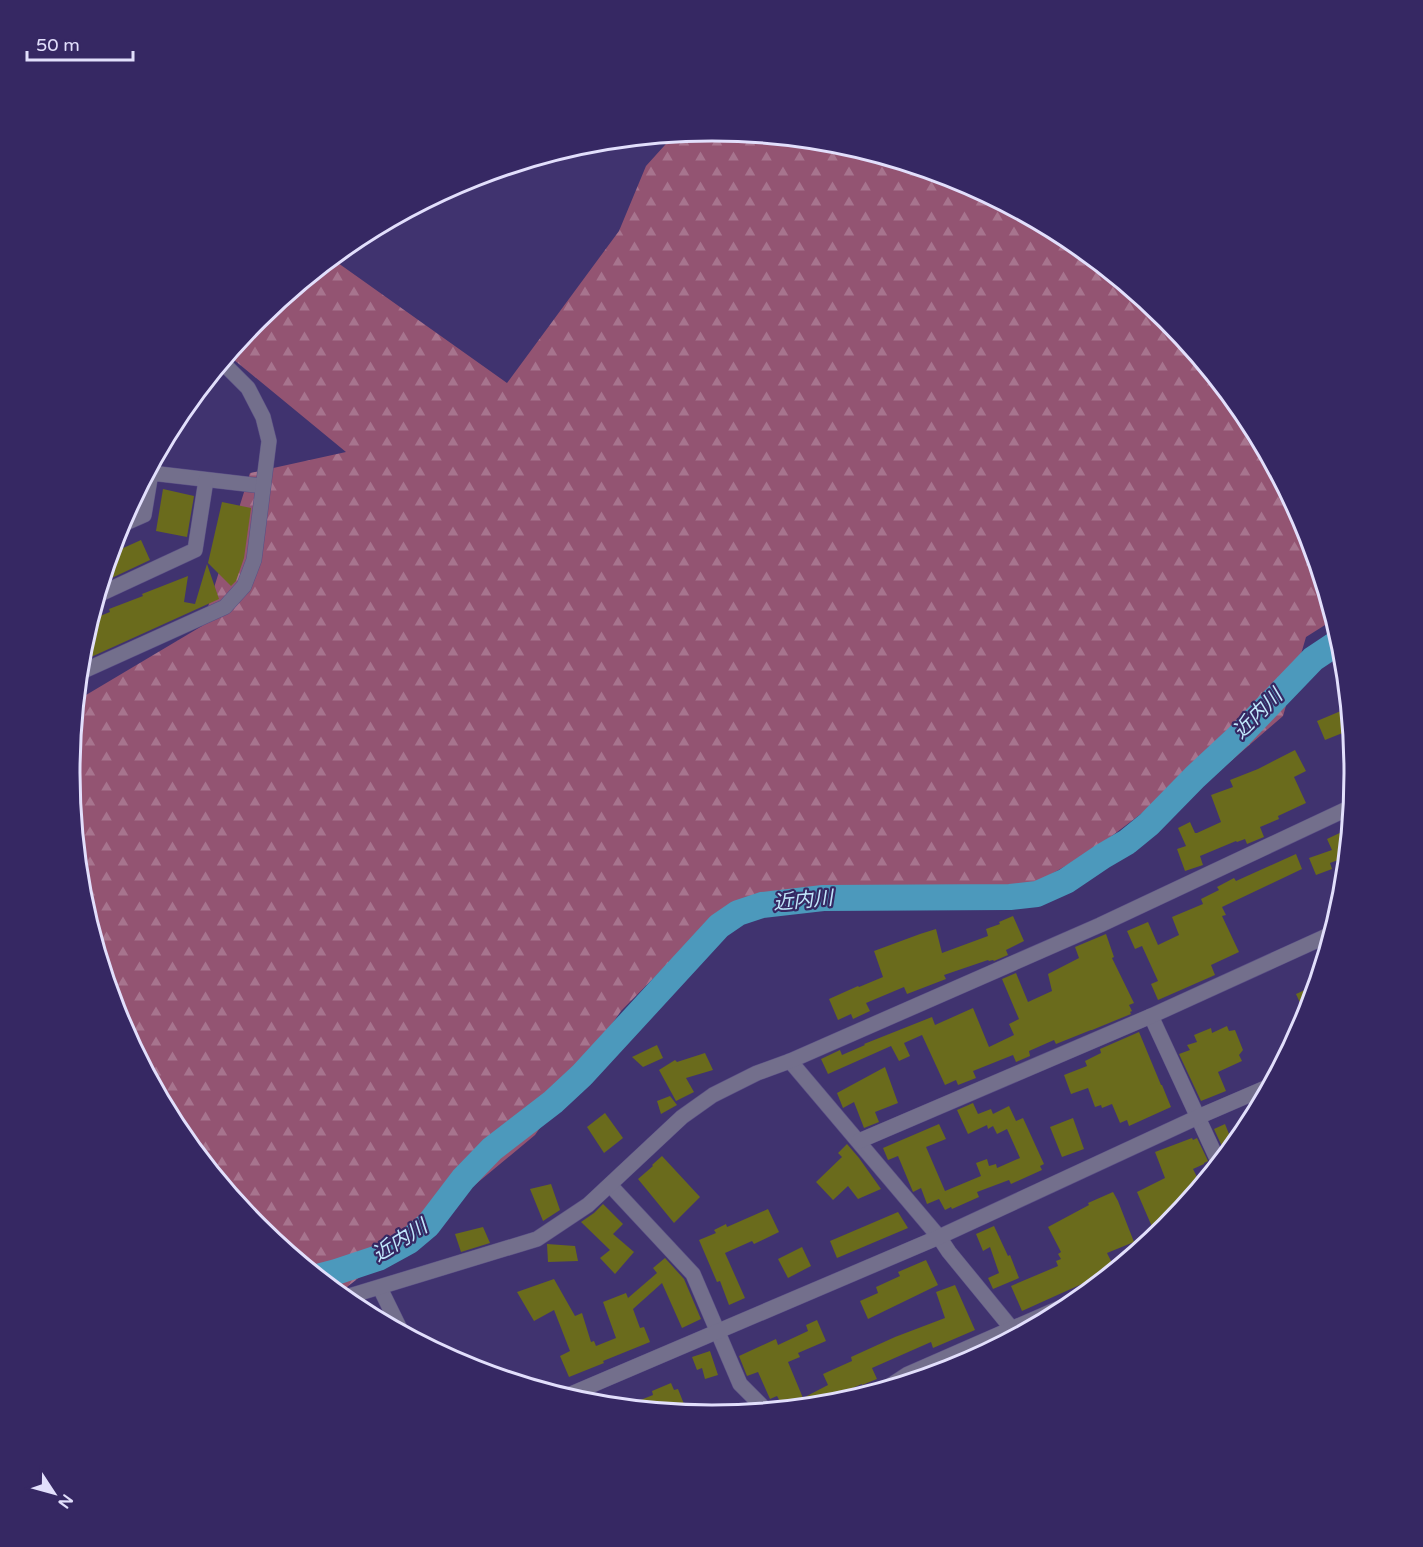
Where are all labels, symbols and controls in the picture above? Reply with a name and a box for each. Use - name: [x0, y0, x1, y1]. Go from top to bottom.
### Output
- scale bar: [27, 24, 134, 62]
- text: 50 m: [36, 34, 80, 56]
- water label: 近内川: [1228, 683, 1289, 744]
- water label: 近内川: [772, 886, 836, 916]
- water label: 近内川: [368, 1214, 433, 1267]
- north arrow: [24, 1463, 84, 1523]
- text: N: [53, 1490, 77, 1512]

